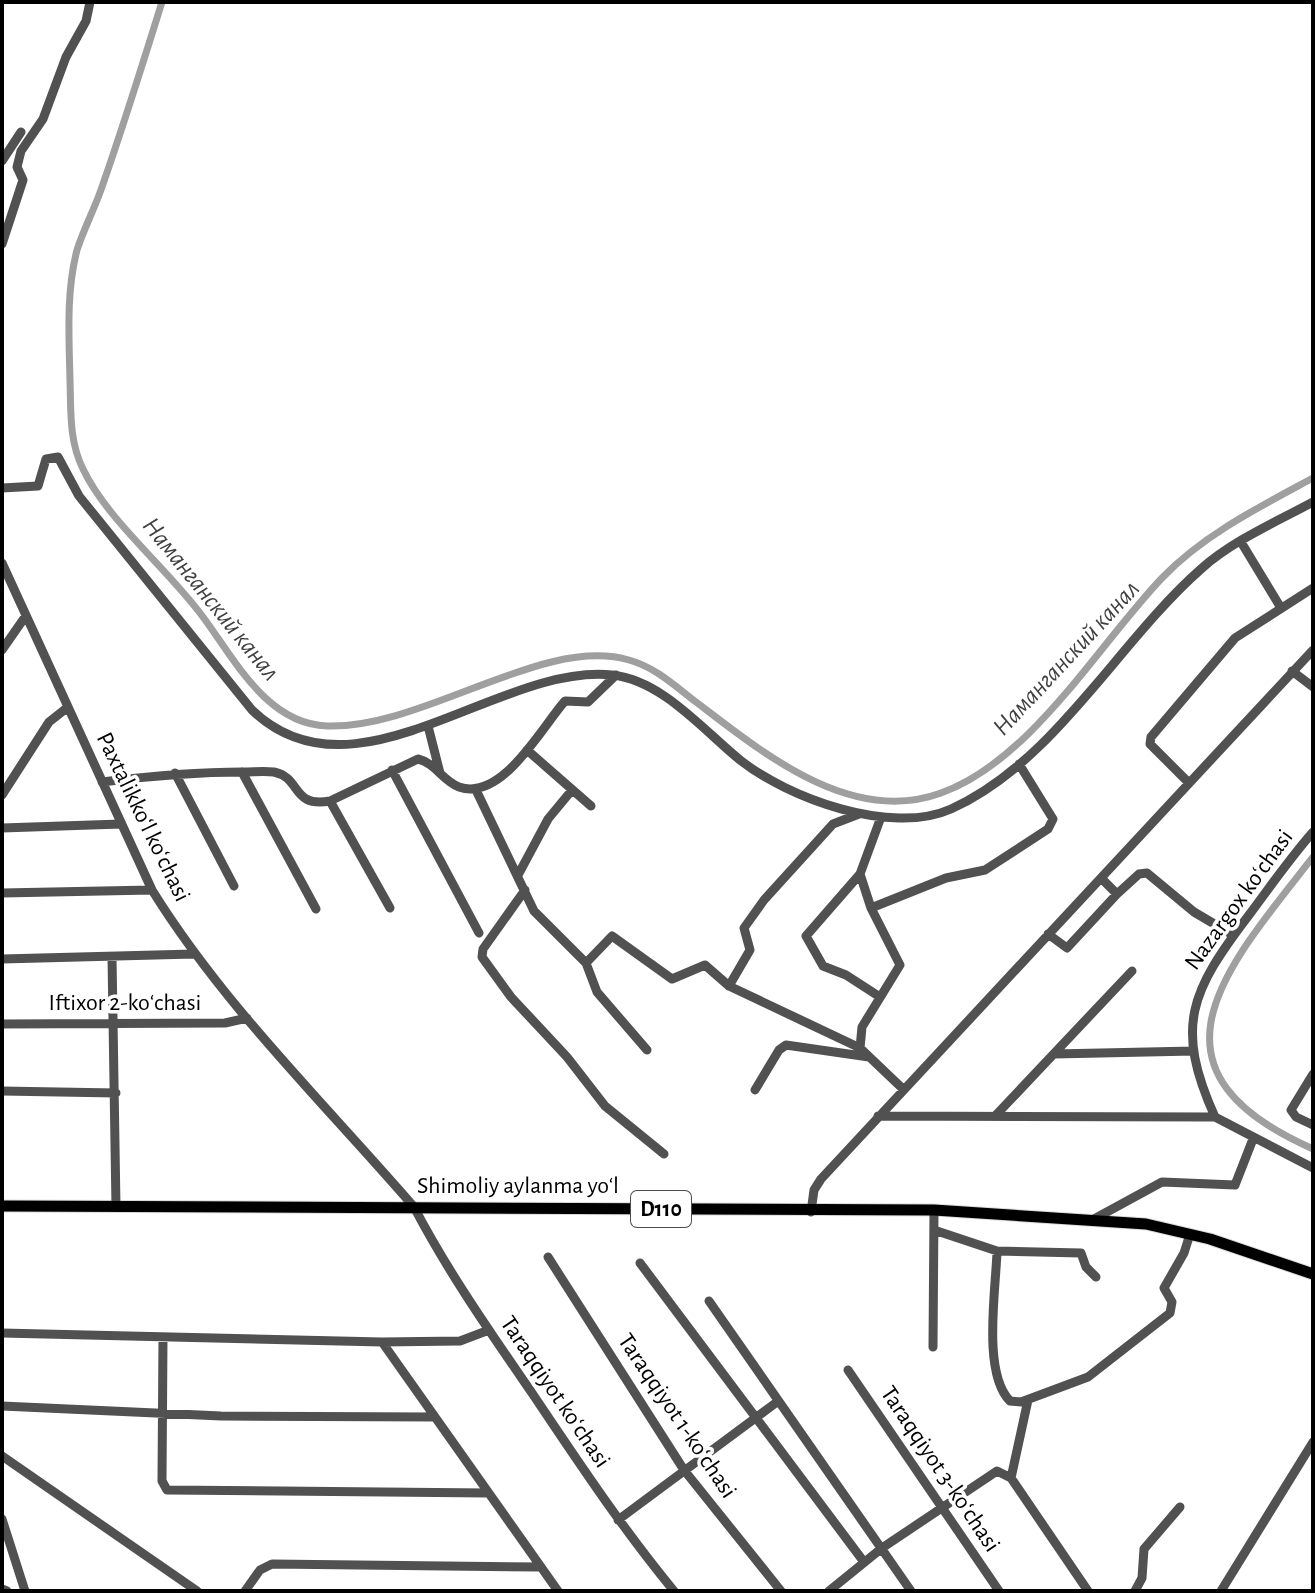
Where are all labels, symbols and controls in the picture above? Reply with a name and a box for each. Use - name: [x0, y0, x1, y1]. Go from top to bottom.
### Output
- water label: Наманганский канал: [138, 513, 284, 685]
- water label: Наманганский канал: [988, 576, 1144, 740]
- street label: Paxtalikkoʻl koʻchasi: [92, 729, 194, 905]
- street label: Nazargox koʻchasi: [1180, 825, 1298, 975]
- street label: Iftixor 2-koʻchasi: [49, 991, 201, 1015]
- street label: Shimoliy aylanma yoʻl: [417, 1174, 619, 1198]
- road number: D110: [631, 1191, 691, 1227]
- street label: Taraqqiyot koʻchasi: [496, 1312, 614, 1472]
- street label: Taraqqiyot 1-koʻchasi: [613, 1329, 741, 1503]
- street label: Taraqqiyot 3-koʻchasi: [876, 1382, 1004, 1556]

